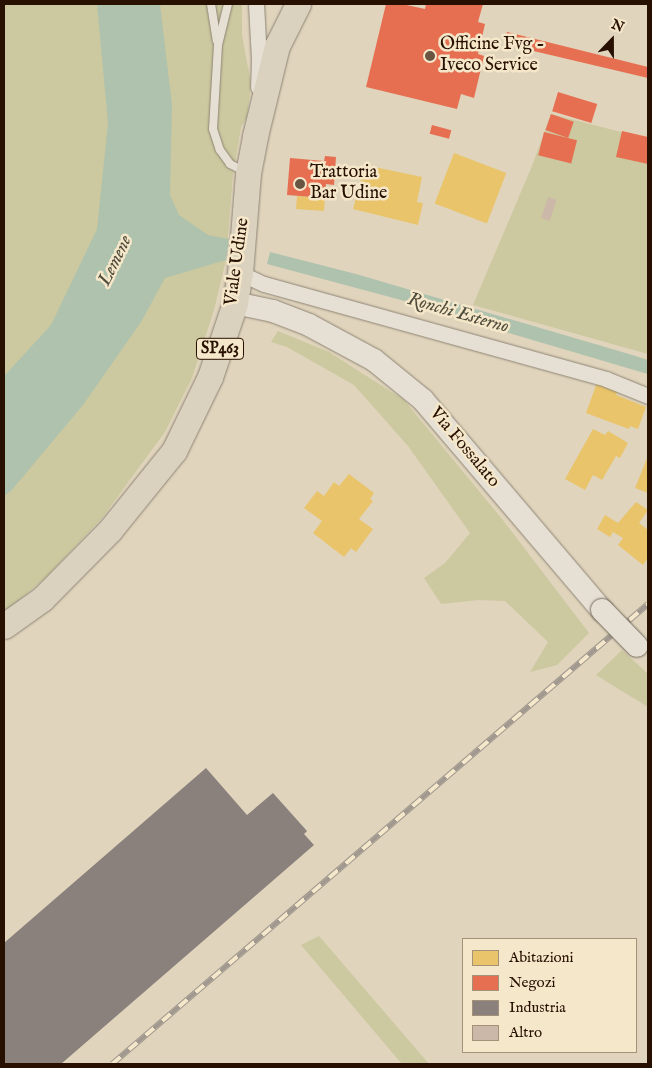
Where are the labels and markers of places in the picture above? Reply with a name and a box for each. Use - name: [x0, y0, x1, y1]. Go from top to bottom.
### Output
- place label: Officine Fvg - Iveco Service: [440, 35, 545, 78]
- marker: Officine Fvg - Iveco Service: [424, 50, 436, 62]
- place label: Trattoria Bar Udine: [310, 163, 387, 205]
- marker: Trattoria Bar Udine: [294, 178, 306, 190]

